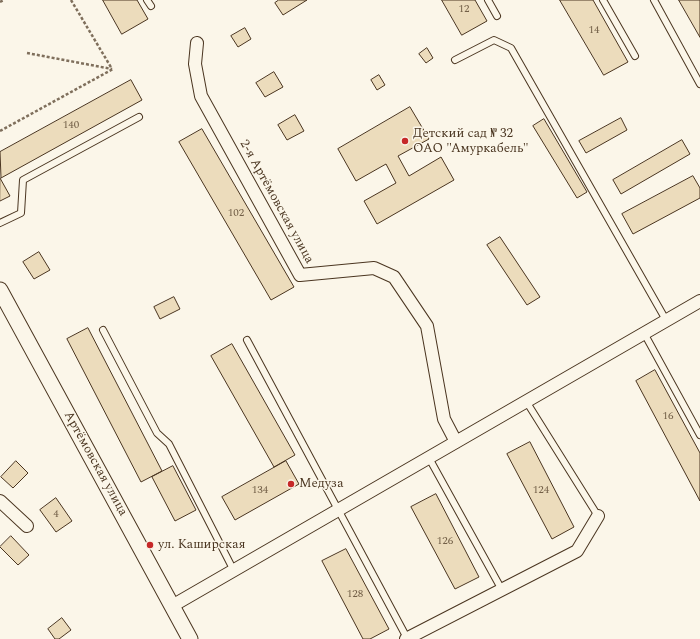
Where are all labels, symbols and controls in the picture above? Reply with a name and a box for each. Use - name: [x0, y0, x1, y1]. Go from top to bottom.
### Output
- house number: 12: [459, 3, 469, 17]
- house number: 14: [589, 24, 599, 38]
- house number: 140: [63, 119, 79, 133]
- place label: Детский сад № 32 ОАО "Амуркабель": [413, 126, 529, 157]
- marker: Детский сад № 32 ОАО "Амуркабель": [400, 136, 410, 146]
- street label: 2-я Артёмовская улица: [236, 138, 316, 266]
- house number: 102: [228, 207, 244, 221]
- street label: Артёмовская улица: [60, 409, 130, 519]
- house number: 16: [663, 410, 673, 424]
- place label: Медуза: [299, 476, 344, 492]
- marker: Медуза: [286, 479, 296, 489]
- house number: 134: [252, 484, 268, 498]
- house number: 124: [533, 484, 549, 498]
- house number: 4: [53, 508, 59, 522]
- house number: 126: [437, 535, 453, 549]
- place label: ул. Каширская: [158, 537, 245, 553]
- marker: ул. Каширская: [145, 540, 155, 550]
- house number: 128: [347, 588, 363, 602]

